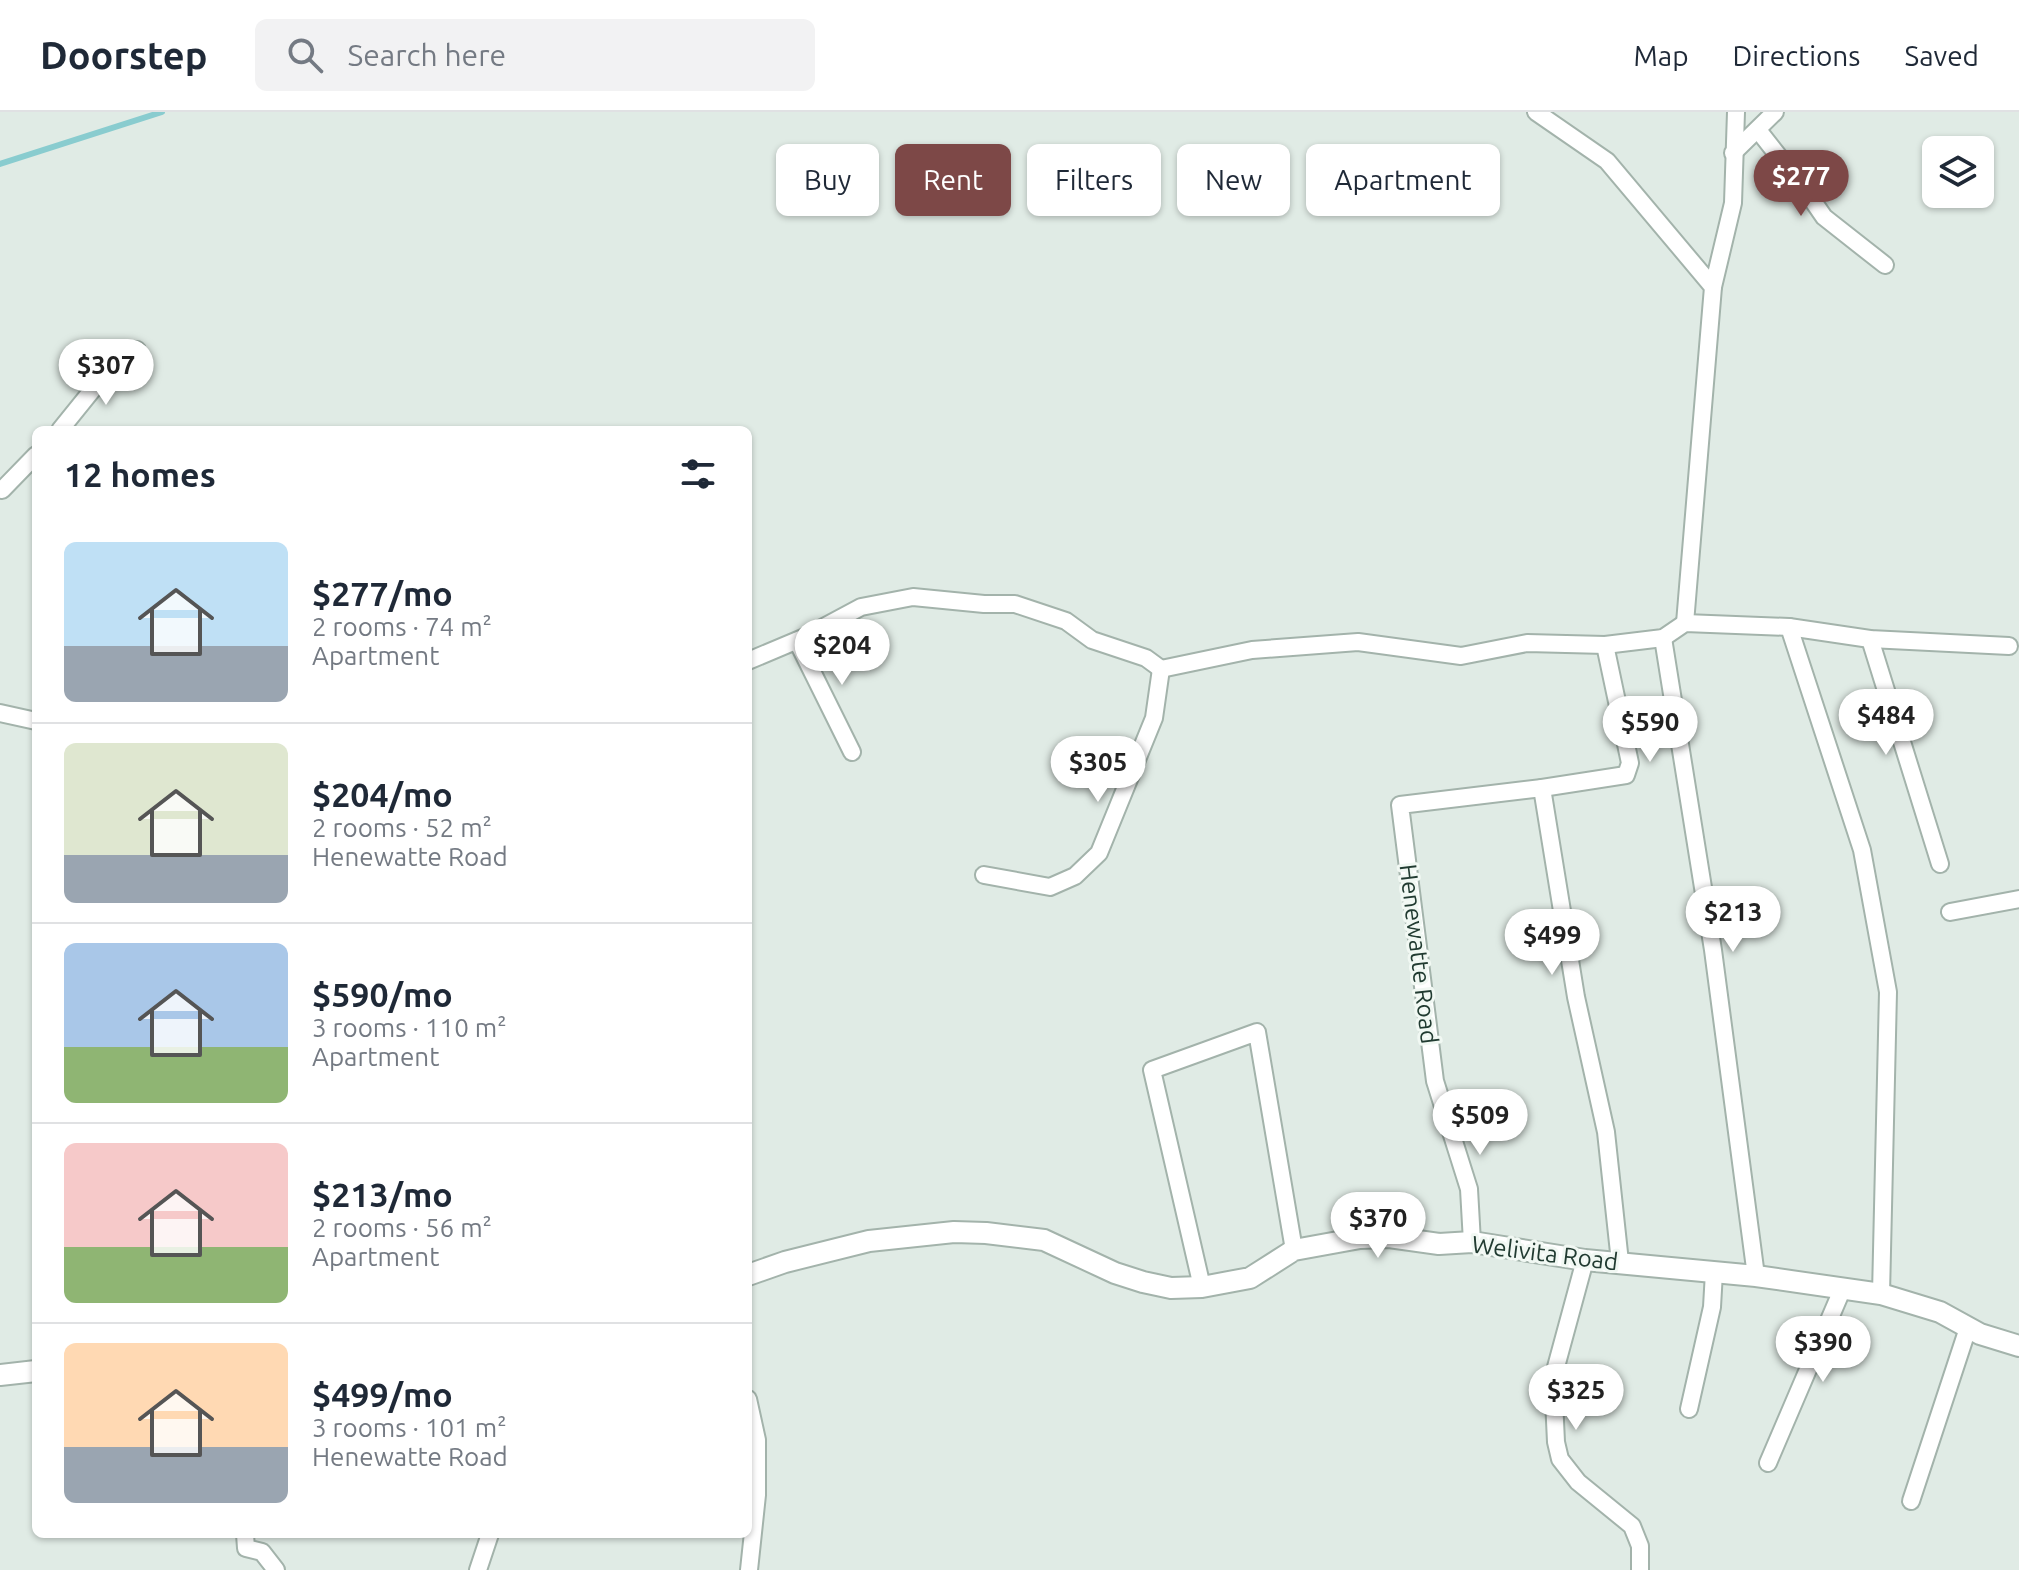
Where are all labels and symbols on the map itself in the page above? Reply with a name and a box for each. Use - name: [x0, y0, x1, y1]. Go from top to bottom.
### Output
- pin: $277: [1754, 150, 1848, 218]
- pin: $307: [59, 339, 153, 407]
- pin: $204: [795, 619, 889, 687]
- pin: $484: [1839, 689, 1933, 757]
- pin: $590: [1603, 696, 1697, 764]
- pin: $305: [1051, 736, 1145, 804]
- street label: Henewatte Road: [1395, 863, 1443, 1045]
- pin: $213: [1686, 886, 1780, 954]
- pin: $499: [1505, 909, 1599, 977]
- pin: $509: [1433, 1089, 1527, 1157]
- pin: $370: [1331, 1192, 1425, 1260]
- street label: Welivita Road: [1470, 1231, 1620, 1275]
- pin: $390: [1776, 1316, 1870, 1384]
- pin: $325: [1529, 1364, 1623, 1432]

